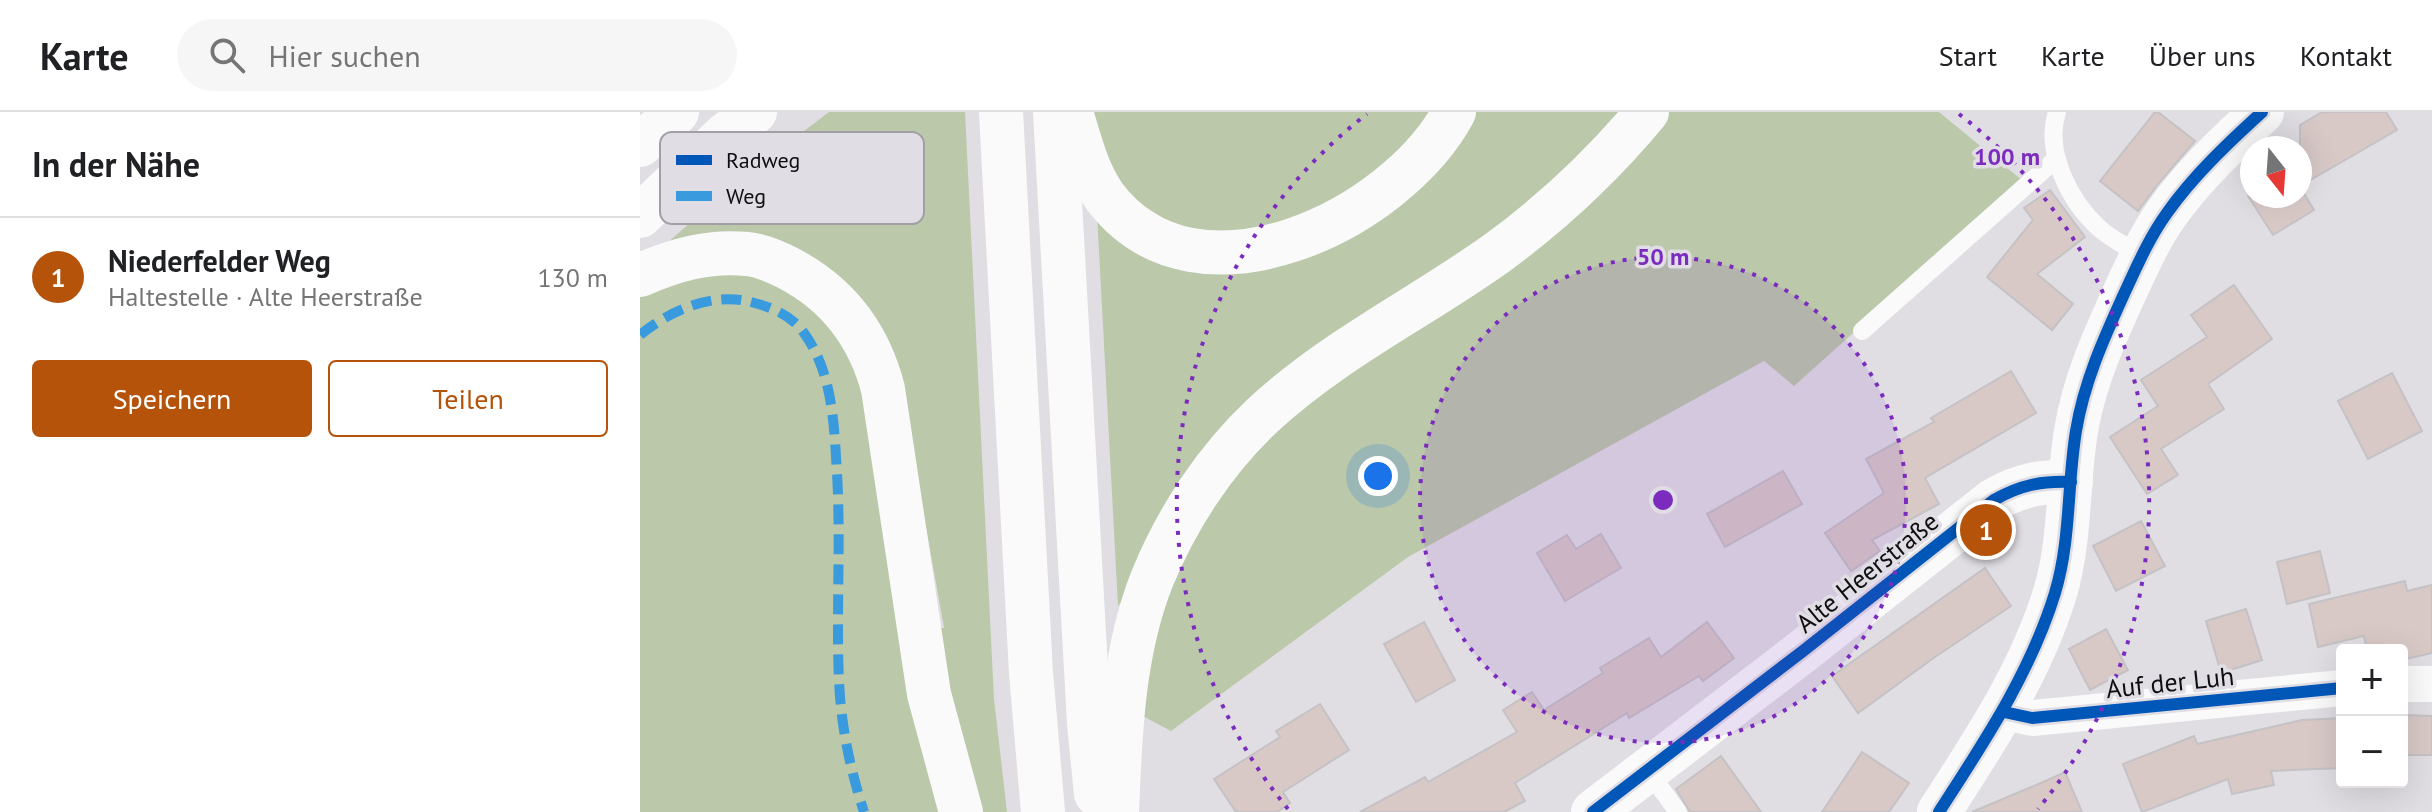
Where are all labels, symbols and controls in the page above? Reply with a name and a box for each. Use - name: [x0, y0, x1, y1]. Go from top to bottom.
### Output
- search box: [177, 19, 737, 91]
- text: Karte: [40, 31, 129, 80]
- icon: search: [205, 33, 249, 77]
- text: Hier suchen: [269, 36, 421, 75]
- text: Start: [1939, 37, 1997, 74]
- text: Karte: [2041, 37, 2105, 74]
- text: Über uns: [2149, 37, 2256, 74]
- text: Kontakt: [2300, 37, 2392, 74]
- legend: [660, 132, 924, 224]
- north arrow: [2240, 136, 2312, 208]
- text: 100 m: [1974, 141, 2040, 172]
- text: In der Nähe: [32, 142, 200, 186]
- text: Radweg: [726, 146, 800, 174]
- text: Weg: [726, 182, 766, 210]
- text: Niederfelder Weg: [108, 241, 331, 280]
- text: 50 m: [1637, 241, 1689, 272]
- text: 1: [51, 261, 65, 294]
- text: 130 m: [537, 261, 608, 294]
- text: Haltestelle · Alte Heerstraße: [108, 280, 423, 313]
- button: Speichern: [32, 360, 312, 437]
- button: Teilen: [328, 360, 608, 437]
- your location: [1358, 456, 1398, 496]
- centre of rings: [1649, 486, 1677, 514]
- pin: 1: [1960, 500, 2012, 560]
- street label: Alte Heerstraße: [1789, 504, 1945, 640]
- map controls: [2336, 644, 2408, 788]
- button: +: [2336, 644, 2408, 716]
- street label: Auf der Luh: [2104, 659, 2236, 705]
- button: −: [2336, 716, 2408, 788]

